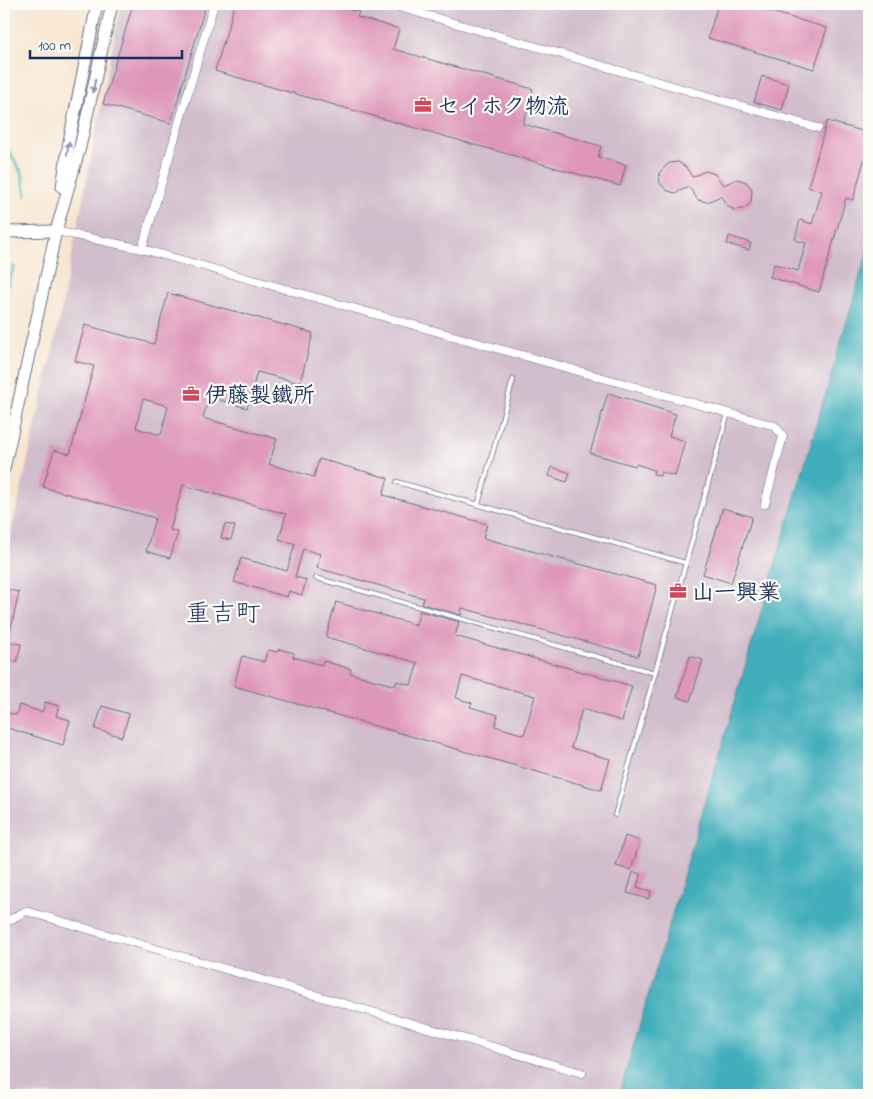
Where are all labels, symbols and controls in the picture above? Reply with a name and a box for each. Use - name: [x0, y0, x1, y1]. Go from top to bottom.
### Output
- scale bar: [30, 28, 182, 60]
- text: 100 m: [38, 35, 71, 57]
- one-way arrow: [90, 78, 98, 93]
- place label: セイホク物流: [437, 92, 569, 124]
- office icon: セイホク物流: [413, 95, 433, 115]
- one-way arrow: [64, 139, 72, 155]
- place label: 伊藤製鐵所: [205, 381, 315, 413]
- office icon: 伊藤製鐵所: [181, 384, 201, 404]
- place label: 山一興業: [692, 578, 780, 610]
- office icon: 山一興業: [668, 581, 688, 601]
- district label: 重吉町: [185, 597, 261, 633]

